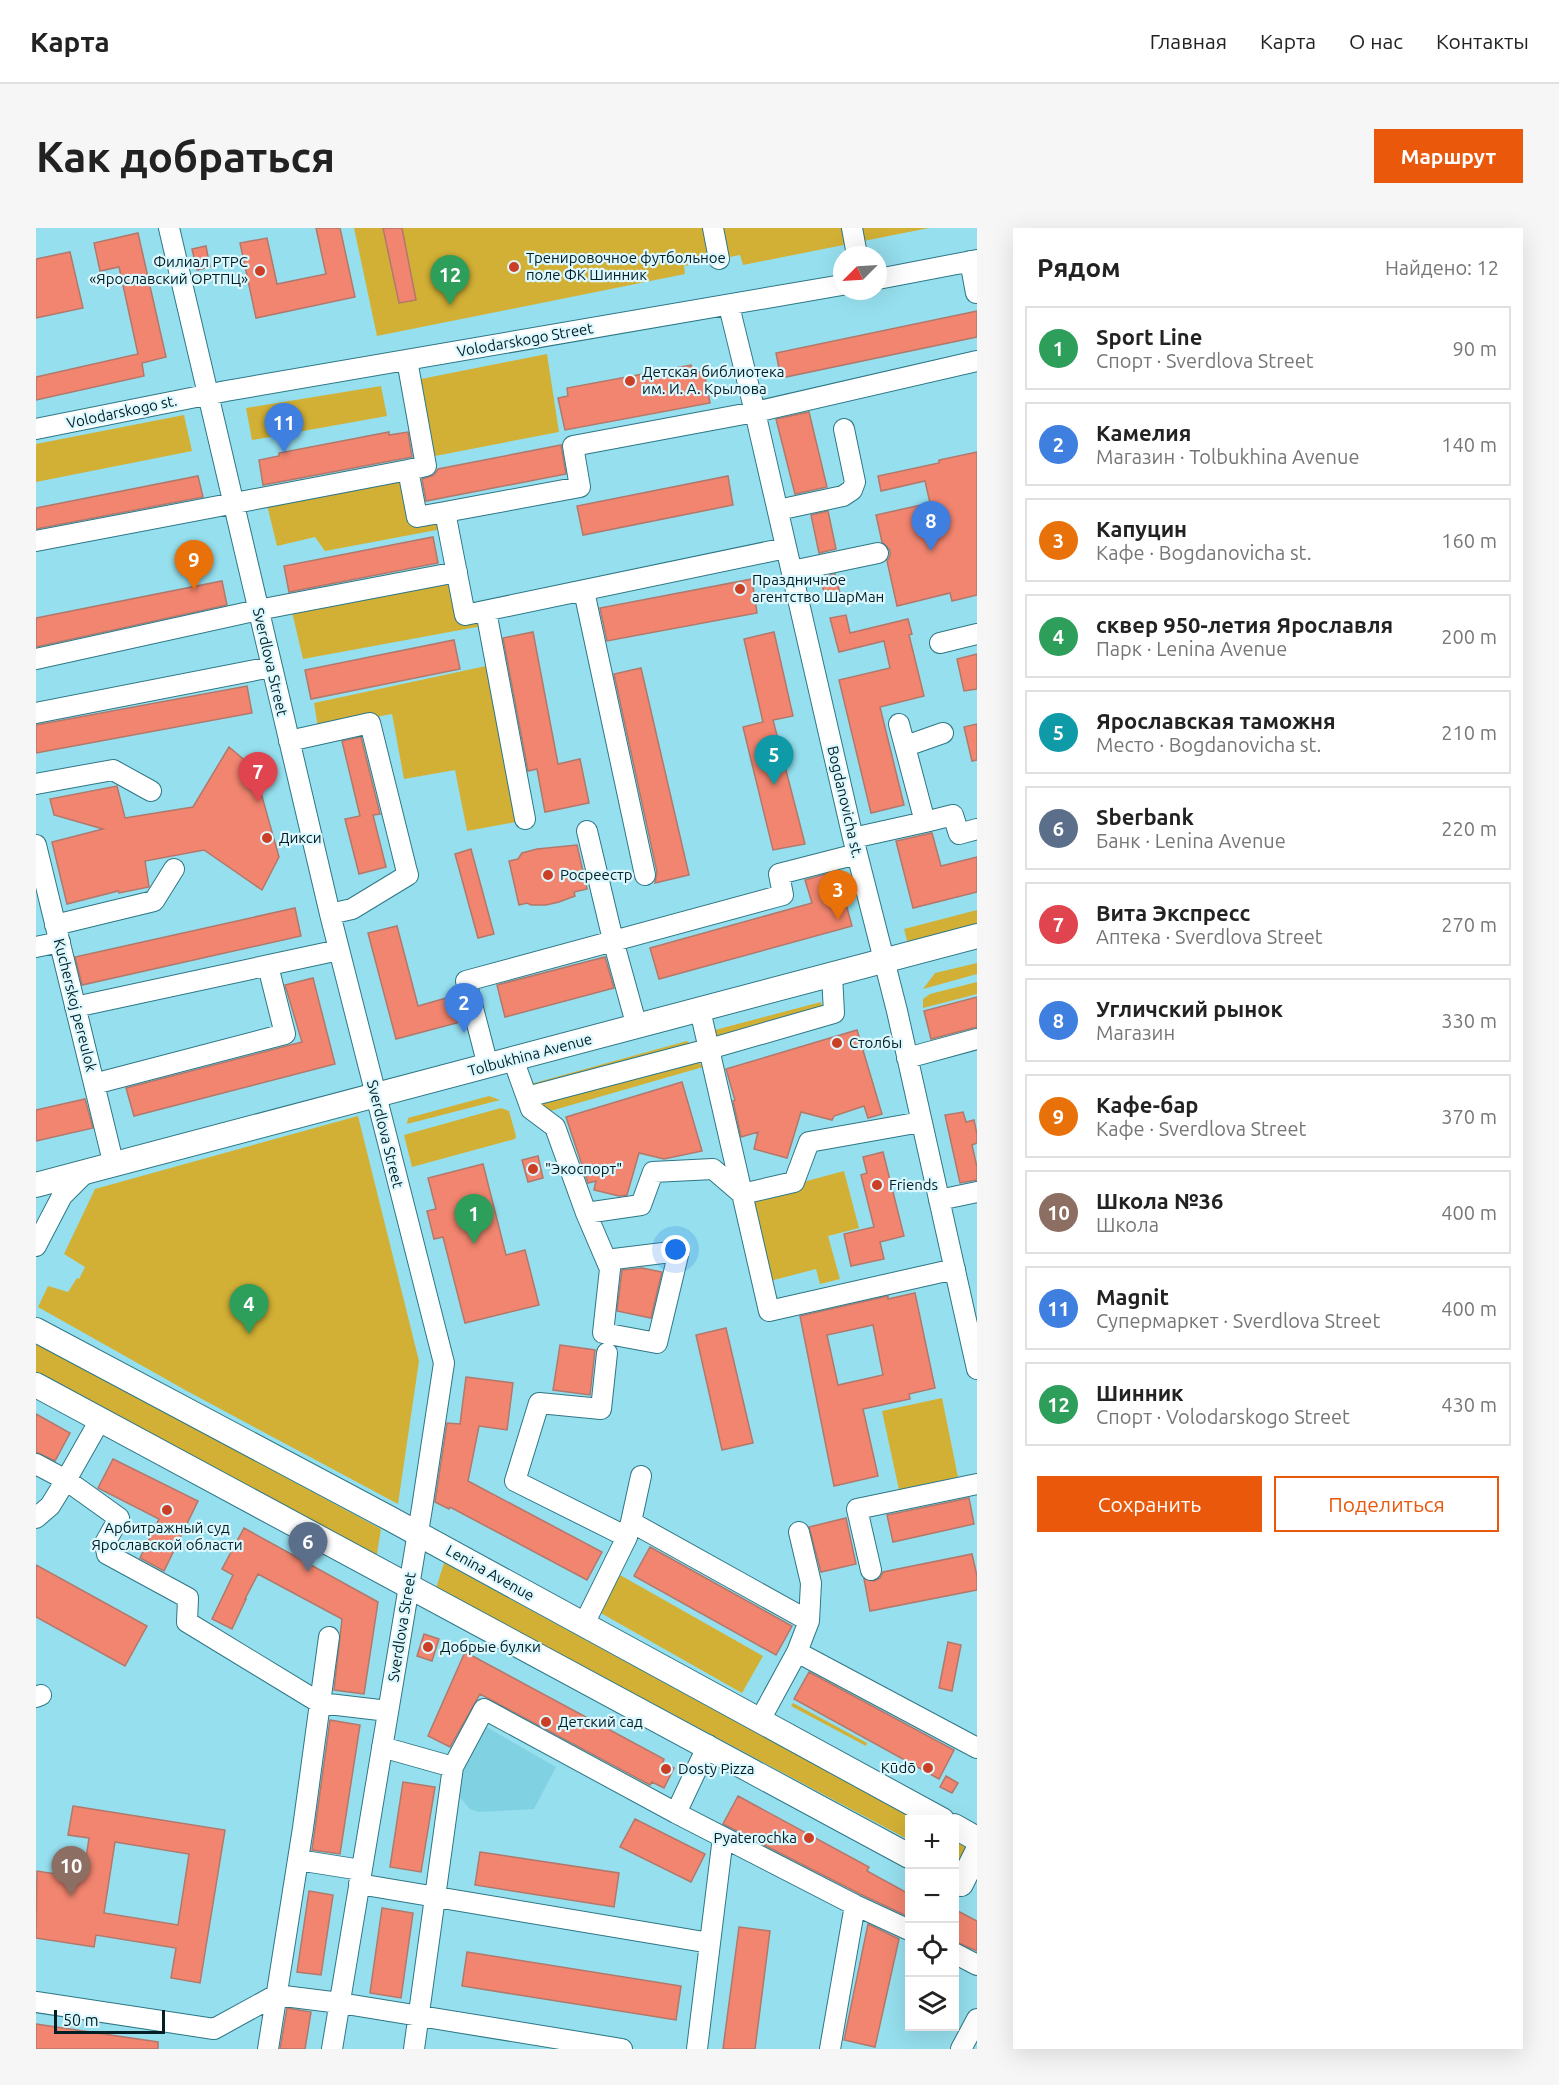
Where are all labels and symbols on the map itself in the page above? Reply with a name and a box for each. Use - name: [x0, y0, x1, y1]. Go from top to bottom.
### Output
- north arrow: [833, 246, 887, 300]
- place label: Тренировочное футбольное поле ФК Шинник: [526, 249, 726, 283]
- place label: Филиал РТРС «Ярославский ОРТПЦ»: [89, 253, 248, 287]
- pin: 12: [430, 256, 470, 305]
- marker: Тренировочное футбольное поле ФК Шинник: [507, 260, 521, 274]
- marker: Филиал РТРС «Ярославский ОРТПЦ»: [253, 264, 267, 278]
- street label: Volodarskogo Street: [456, 319, 594, 360]
- place label: Детская библиотека им. И. А. Крылова: [642, 363, 785, 397]
- marker: Детская библиотека им. И. А. Крылова: [623, 374, 637, 388]
- street label: Volodarskogo st.: [65, 392, 179, 432]
- pin: 11: [264, 404, 304, 453]
- pin: 8: [912, 502, 950, 551]
- pin: 9: [174, 540, 214, 590]
- place label: Праздничное агентство ШарМан: [752, 571, 884, 605]
- marker: Праздничное агентство ШарМан: [733, 582, 747, 596]
- street label: Sverdlova Street: [250, 606, 291, 718]
- pin: 5: [754, 736, 794, 785]
- street label: Bogdanovicha st.: [824, 744, 867, 860]
- pin: 7: [238, 752, 278, 802]
- place label: Дикси: [279, 829, 322, 846]
- marker: Дикси: [260, 831, 274, 845]
- place label: Росреестр: [560, 866, 633, 883]
- marker: Росреестр: [541, 868, 555, 882]
- pin: 3: [818, 870, 858, 920]
- street label: Kucherskoj pereulok: [51, 937, 100, 1074]
- pin: 2: [444, 984, 484, 1033]
- street label: Tolbukhina Avenue: [466, 1030, 594, 1079]
- place label: Столбы: [849, 1034, 902, 1051]
- marker: Столбы: [830, 1036, 844, 1050]
- street label: Sverdlova Street: [364, 1078, 407, 1190]
- place label: "Экоспорт": [545, 1160, 622, 1177]
- marker: "Экоспорт": [526, 1162, 540, 1176]
- place label: Friends: [889, 1176, 938, 1193]
- marker: Friends: [870, 1178, 884, 1192]
- pin: 1: [454, 1194, 494, 1244]
- your location: [661, 1235, 690, 1264]
- pin: 4: [230, 1284, 268, 1334]
- marker: Арбитражный суд Ярославской области: [160, 1503, 174, 1517]
- place label: Арбитражный суд Ярославской области: [91, 1519, 243, 1553]
- pin: 6: [288, 1522, 328, 1572]
- street label: Lenina Avenue: [443, 1541, 537, 1604]
- street label: Sverdlova Street: [384, 1571, 419, 1683]
- place label: Добрые булки: [440, 1638, 541, 1655]
- marker: Добрые булки: [421, 1640, 435, 1654]
- place label: Детский сад: [558, 1713, 643, 1730]
- marker: Детский сад: [539, 1715, 553, 1729]
- place label: Kūdō: [881, 1759, 916, 1776]
- place label: Dosty Pizza: [678, 1760, 755, 1777]
- marker: Kūdō: [921, 1761, 935, 1775]
- marker: Dosty Pizza: [659, 1762, 673, 1776]
- place label: Pyaterochka: [714, 1829, 797, 1846]
- marker: Pyaterochka: [802, 1831, 816, 1845]
- pin: 10: [51, 1846, 90, 1896]
- scale bar: [54, 2007, 165, 2034]

